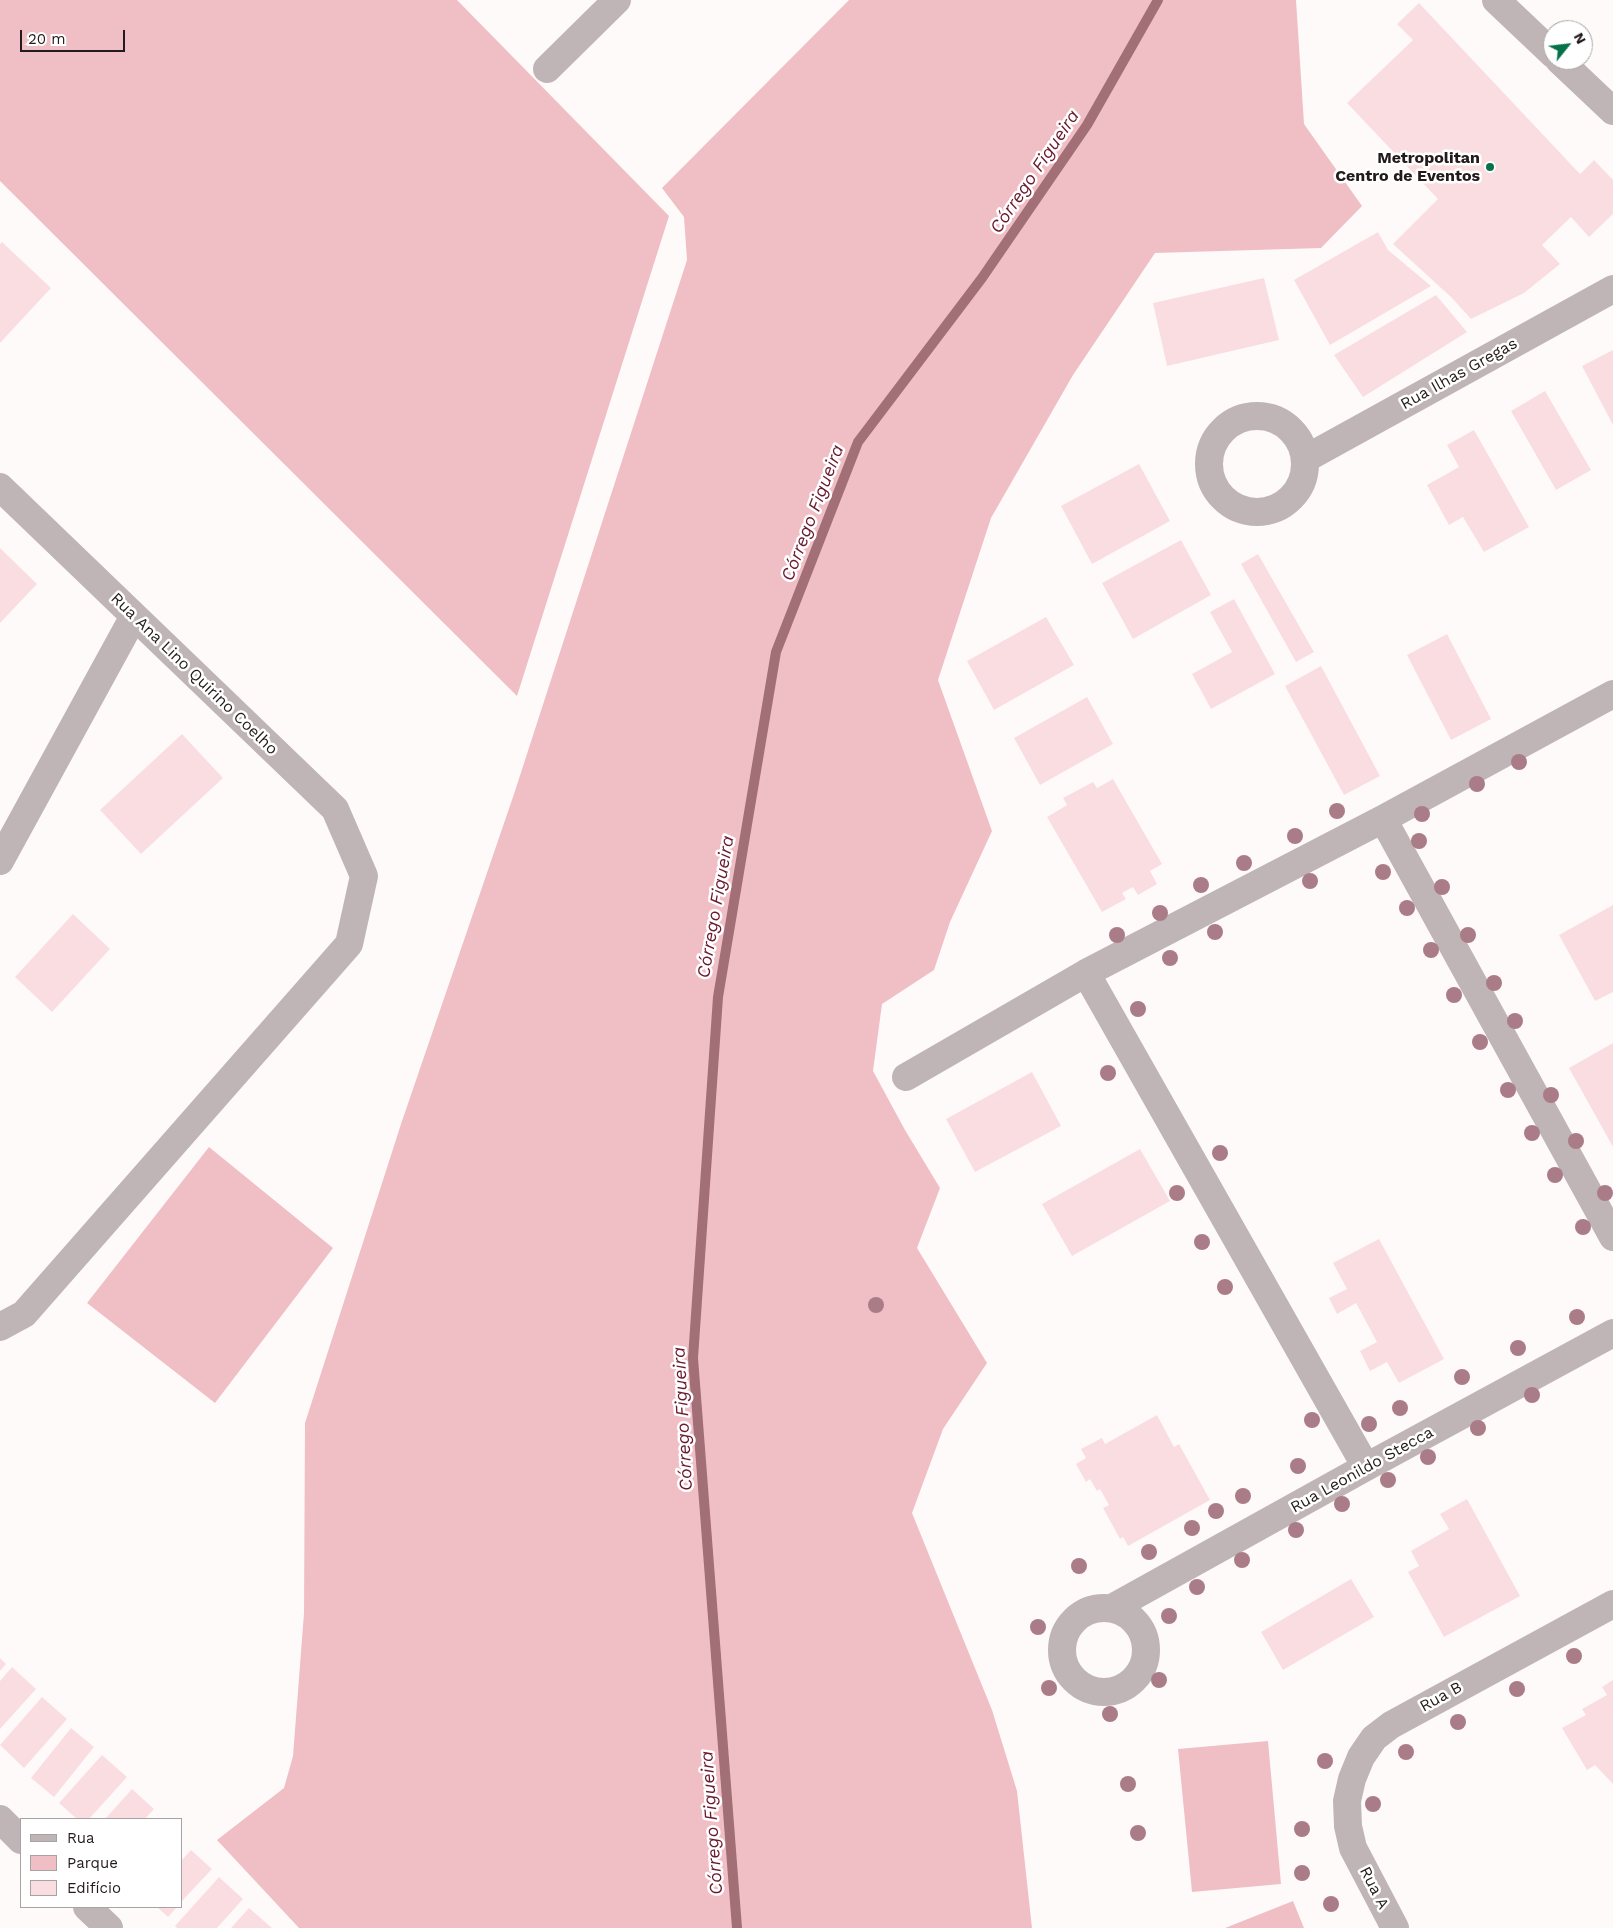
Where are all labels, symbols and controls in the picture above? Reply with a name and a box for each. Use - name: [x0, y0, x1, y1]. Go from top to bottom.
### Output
- scale bar: [22, 20, 128, 52]
- north arrow: [1543, 20, 1593, 70]
- text: 20 m: [28, 30, 66, 48]
- text: N: [1571, 30, 1590, 47]
- water label: Córrego Figueira: [986, 106, 1084, 238]
- place label: Metropolitan Centro de Eventos: [1335, 148, 1480, 186]
- marker: Metropolitan Centro de Eventos: [1484, 161, 1496, 173]
- street label: Rua Ilhas Gregas: [1397, 334, 1521, 414]
- water label: Córrego Figueira: [777, 442, 849, 584]
- street label: Rua Ana Lino Quirino Coelho: [107, 589, 281, 759]
- water label: Córrego Figueira: [693, 834, 739, 980]
- water label: Córrego Figueira: [668, 1346, 698, 1492]
- street label: Rua Leonildo Stecca: [1287, 1423, 1437, 1517]
- street label: Rua B: [1417, 1678, 1465, 1716]
- water label: Córrego Figueira: [696, 1750, 728, 1896]
- legend: [20, 1818, 182, 1908]
- text: Rua: [67, 1829, 95, 1847]
- text: Parque: [67, 1854, 118, 1872]
- street label: Rua A: [1355, 1863, 1393, 1913]
- text: Edifício: [67, 1879, 121, 1897]

